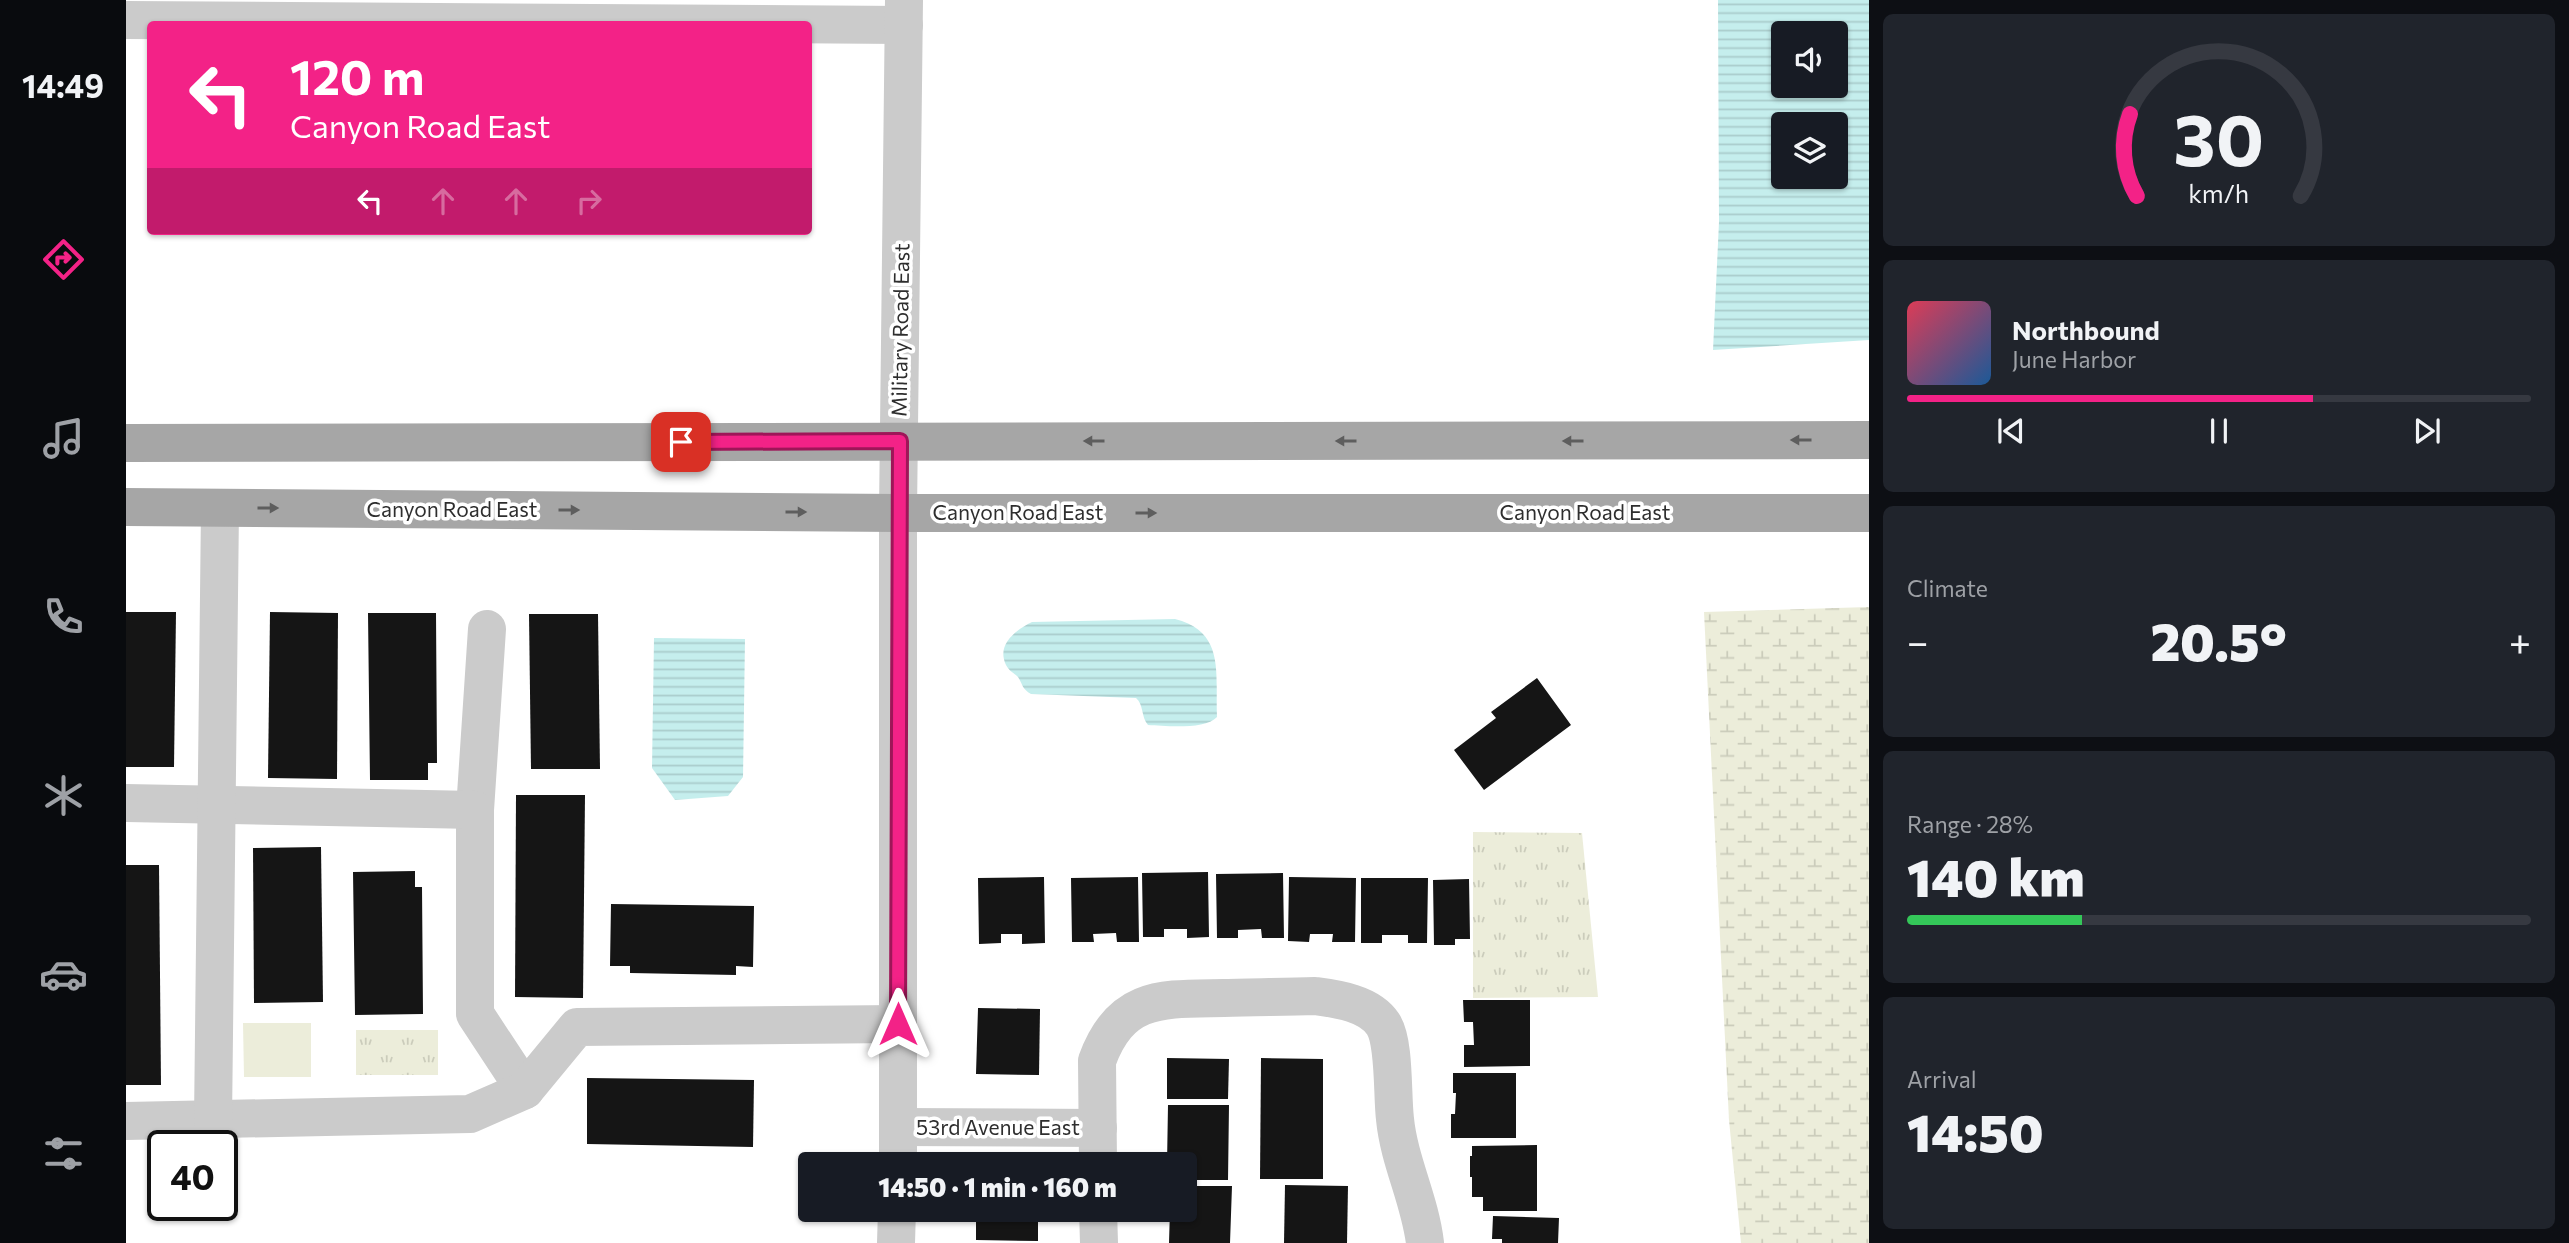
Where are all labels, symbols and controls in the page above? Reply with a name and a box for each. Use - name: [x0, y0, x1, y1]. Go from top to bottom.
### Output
- map controls: [1771, 21, 1848, 189]
- button: sound: [1771, 21, 1848, 98]
- text: 120 m: [290, 45, 424, 105]
- icon: left: [175, 49, 266, 140]
- text: 14:49: [22, 65, 104, 105]
- text: 30: [2174, 92, 2264, 181]
- text: Canyon Road East: [290, 105, 550, 145]
- button: layers: [1771, 112, 1848, 189]
- text: km/h: [2189, 178, 2249, 208]
- icon: left: [351, 182, 389, 220]
- icon: ahead: [424, 182, 462, 220]
- icon: ahead: [497, 182, 535, 220]
- icon: right: [570, 182, 608, 220]
- icon: directions: [39, 235, 88, 284]
- street label: Military Road East: [885, 243, 914, 417]
- text: Northbound: [2012, 314, 2160, 345]
- text: June Harbor: [2012, 345, 2136, 373]
- pin: [651, 412, 711, 472]
- icon: previous: [1992, 412, 2030, 450]
- icon: pause: [2200, 412, 2238, 450]
- icon: next: [2408, 412, 2446, 450]
- icon: music: [39, 414, 88, 463]
- icon: arrive: [662, 423, 700, 461]
- one-way arrow: [1790, 434, 1812, 446]
- one-way arrow: [1083, 435, 1105, 447]
- one-way arrow: [1335, 435, 1357, 447]
- one-way arrow: [1562, 435, 1584, 447]
- street label: Canyon Road East: [367, 496, 537, 521]
- street label: Canyon Road East: [933, 499, 1103, 524]
- street label: Canyon Road East: [1500, 499, 1670, 524]
- one-way arrow: [257, 502, 279, 514]
- one-way arrow: [558, 504, 580, 516]
- one-way arrow: [785, 506, 807, 518]
- one-way arrow: [1135, 507, 1157, 519]
- text: Climate: [1907, 574, 1988, 602]
- icon: phone: [39, 592, 88, 641]
- text: 20.5°: [2150, 608, 2287, 672]
- text: −: [1907, 617, 1929, 664]
- text: +: [2509, 617, 2531, 664]
- icon: climate: [39, 771, 88, 820]
- text: Range · 28%: [1907, 810, 2033, 838]
- text: 140 km: [1907, 844, 2085, 908]
- icon: car: [39, 950, 88, 999]
- position arrow: [861, 987, 935, 1061]
- text: Arrival: [1907, 1065, 1977, 1093]
- text: 14:50: [1907, 1099, 2044, 1163]
- street label: 53rd Avenue East: [916, 1114, 1080, 1139]
- icon: filters: [39, 1129, 88, 1178]
- speed limit sign: 40: [147, 1130, 238, 1221]
- text: 14:50 · 1 min · 160 m: [878, 1171, 1117, 1202]

